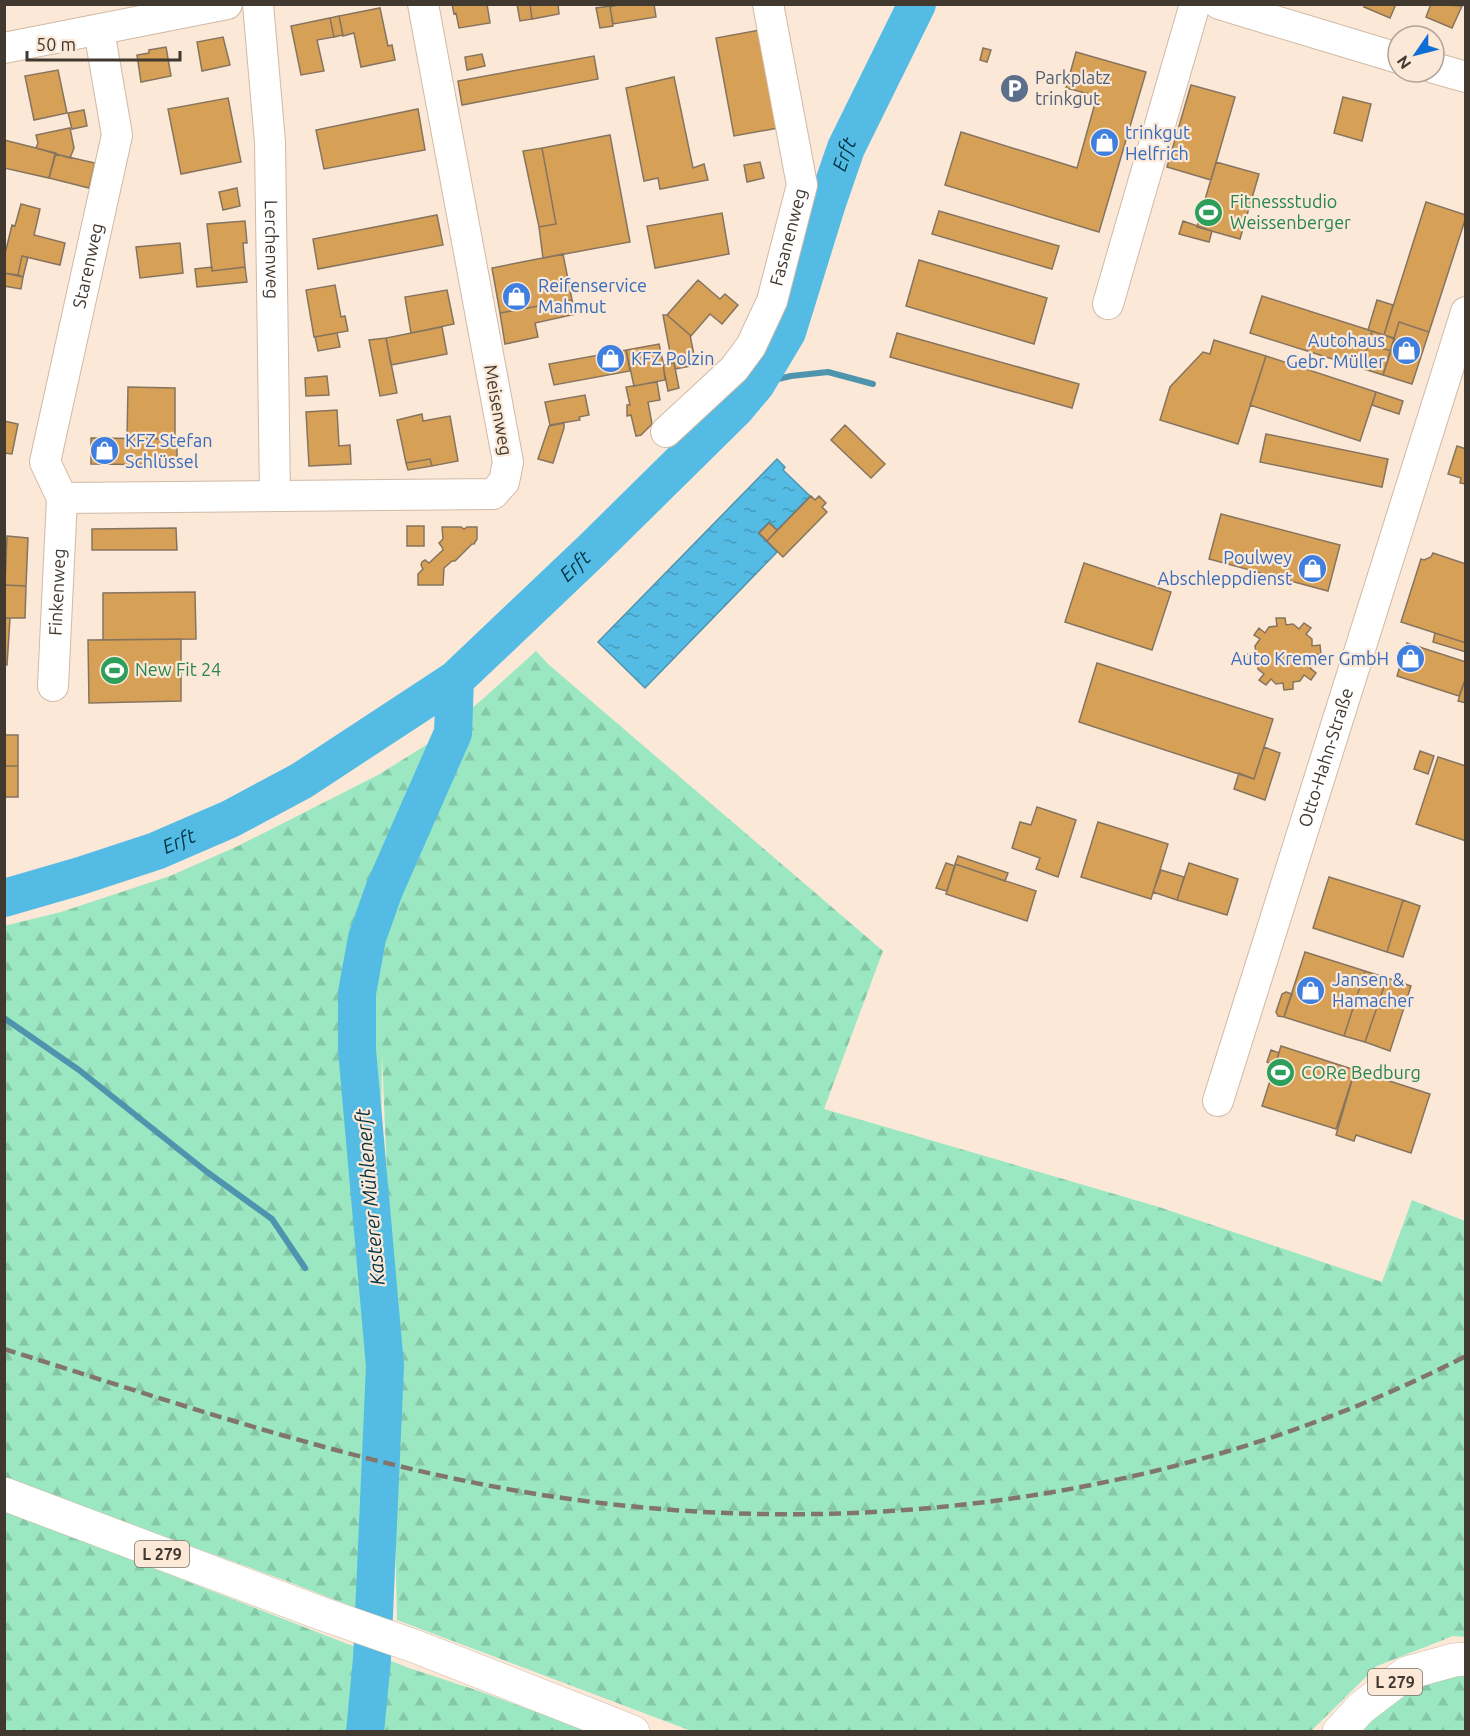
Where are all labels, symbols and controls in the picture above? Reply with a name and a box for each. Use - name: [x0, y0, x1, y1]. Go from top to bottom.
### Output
- scale bar: [27, 24, 180, 62]
- north arrow: [1386, 24, 1446, 84]
- text: 50 m: [36, 34, 76, 54]
- text: N: [1393, 53, 1415, 73]
- place label: Parkplatz trinkgut: [1035, 67, 1111, 108]
- parking icon: Parkplatz trinkgut: [998, 72, 1030, 104]
- place label: trinkgut Helfrich: [1125, 122, 1190, 163]
- shop icon: trinkgut Helfrich: [1088, 127, 1120, 159]
- water label: Erft: [827, 133, 861, 174]
- street label: Fasanenweg: [765, 186, 810, 288]
- place label: Fitnessstudio Weissenberger: [1230, 191, 1351, 232]
- sports icon: Fitnessstudio Weissenberger: [1193, 196, 1225, 228]
- street label: Lerchenweg: [262, 200, 283, 299]
- street label: Starenweg: [68, 221, 106, 310]
- place label: Reifenservice Mahmut: [538, 275, 647, 316]
- shop icon: Reifenservice Mahmut: [501, 280, 533, 312]
- place label: Autohaus Gebr. Müller: [1286, 330, 1385, 371]
- shop icon: Autohaus Gebr. Müller: [1390, 335, 1422, 367]
- shop icon: KFZ Polzin: [594, 343, 626, 375]
- place label: KFZ Polzin: [631, 348, 715, 368]
- street label: Meisenweg: [481, 363, 517, 457]
- place label: KFZ Stefan Schlüssel: [125, 430, 213, 471]
- shop icon: KFZ Stefan Schlüssel: [88, 435, 120, 467]
- water label: Erft: [555, 546, 595, 586]
- place label: Poulwey Abschleppdienst: [1158, 547, 1292, 588]
- street label: Finkenweg: [44, 548, 69, 636]
- shop icon: Poulwey Abschleppdienst: [1297, 552, 1329, 584]
- shop icon: Auto Kremer GmbH: [1394, 643, 1426, 675]
- place label: Auto Kremer GmbH: [1231, 648, 1389, 668]
- sports icon: New Fit 24: [98, 654, 130, 686]
- place label: New Fit 24: [135, 659, 221, 679]
- street label: Otto-Hahn-Straße: [1294, 685, 1356, 829]
- water label: Erft: [159, 823, 199, 858]
- place label: Jansen & Hamacher: [1332, 969, 1414, 1010]
- shop icon: Jansen & Hamacher: [1295, 974, 1327, 1006]
- sports icon: CORe Bedburg: [1264, 1057, 1296, 1089]
- place label: CORe Bedburg: [1301, 1062, 1421, 1082]
- water label: Kasterer Mühlenerft: [350, 1108, 389, 1286]
- road number: L 279: [135, 1541, 189, 1567]
- road number: L 279: [1368, 1669, 1422, 1695]

